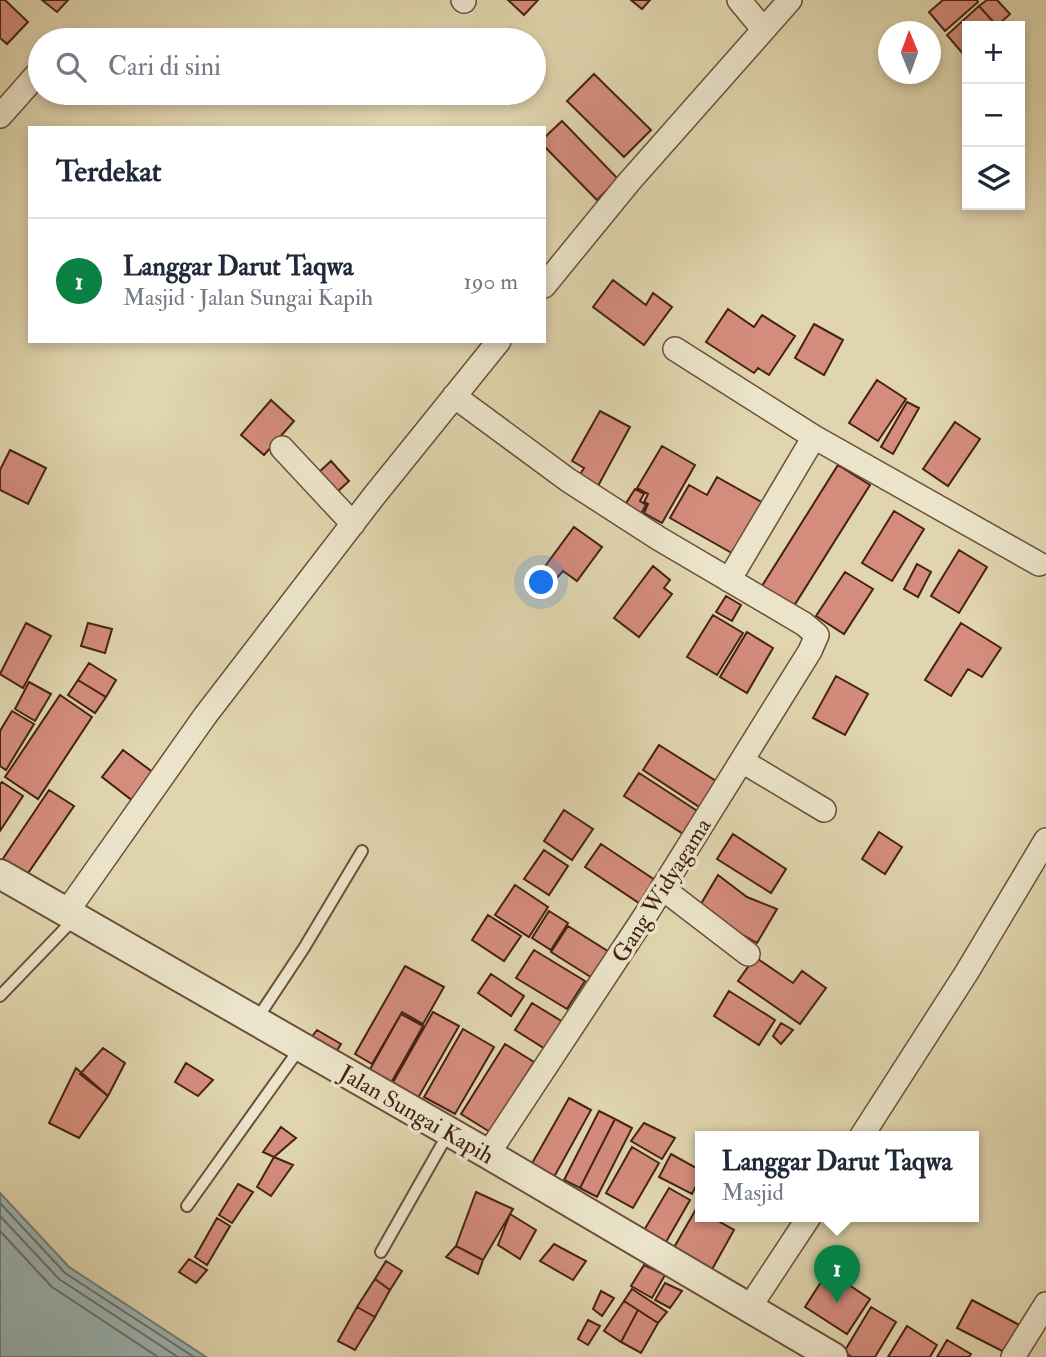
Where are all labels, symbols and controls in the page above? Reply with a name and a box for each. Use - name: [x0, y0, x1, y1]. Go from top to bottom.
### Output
- north arrow: [878, 21, 941, 84]
- map controls: [962, 21, 1025, 210]
- button: +: [962, 21, 1025, 84]
- search box: [28, 28, 546, 105]
- icon: search: [52, 48, 90, 86]
- text: Cari di sini: [108, 51, 221, 83]
- button: −: [962, 84, 1025, 147]
- button: layers: [962, 147, 1025, 210]
- text: Terdekat: [56, 153, 161, 190]
- text: Langgar Darut Taqwa: [123, 251, 353, 283]
- text: 1: [75, 267, 83, 296]
- text: 190 m: [464, 267, 518, 296]
- text: Masjid · Jalan Sungai Kapih: [123, 283, 373, 312]
- your location: [524, 565, 558, 599]
- street label: Gang Widyagama: [605, 812, 718, 968]
- street label: Jalan Sungai Kapih: [333, 1058, 499, 1171]
- popup: [695, 1131, 979, 1222]
- text: Langgar Darut Taqwa: [722, 1146, 952, 1178]
- text: Masjid: [722, 1178, 784, 1207]
- pin: 1: [814, 1245, 860, 1303]

